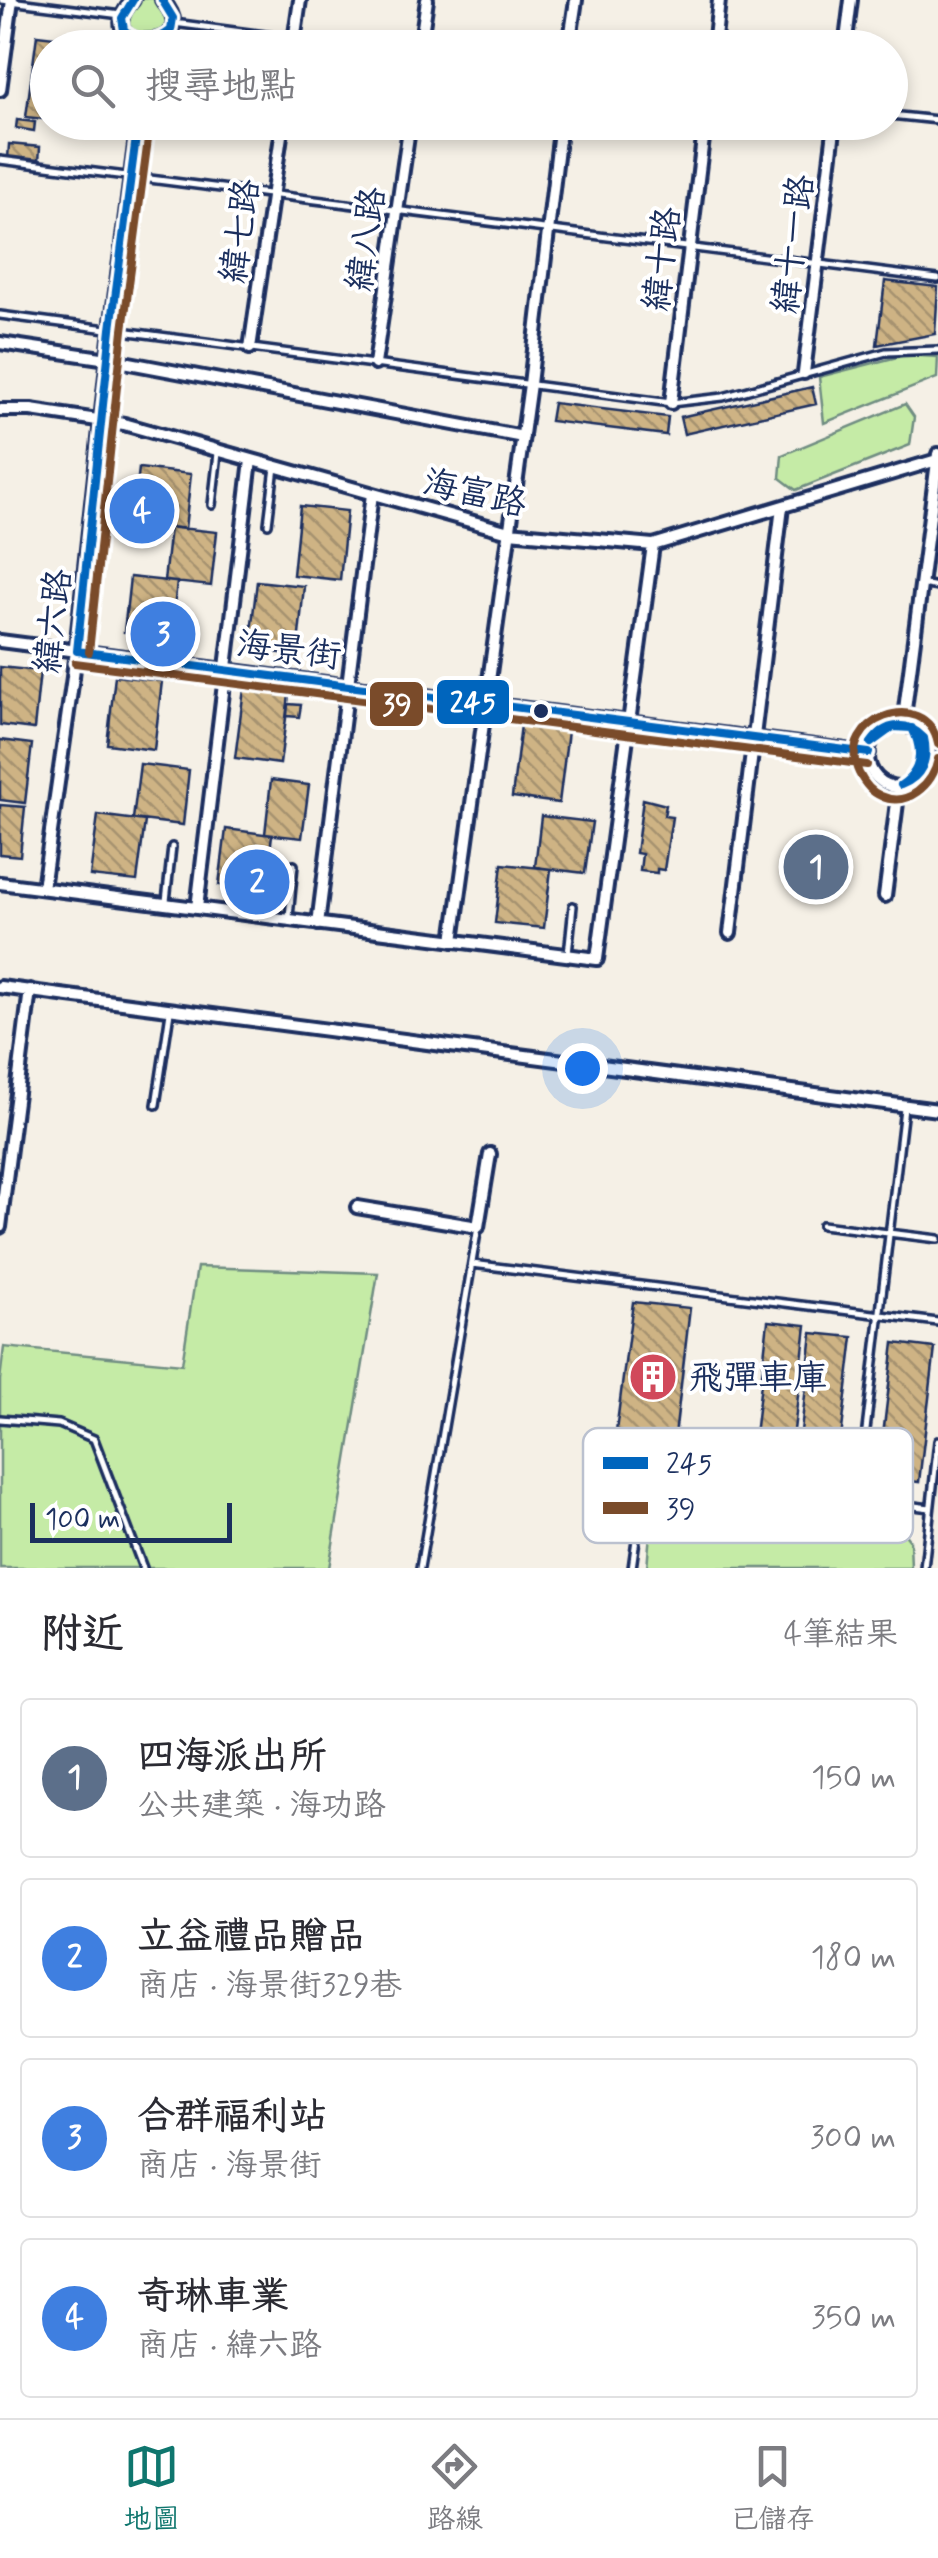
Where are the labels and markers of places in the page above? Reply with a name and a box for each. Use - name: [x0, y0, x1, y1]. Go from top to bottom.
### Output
- pin: 4: [110, 474, 174, 548]
- pin: 3: [130, 596, 196, 672]
- unlabelled marker: [531, 701, 551, 721]
- pin: 1: [784, 830, 848, 904]
- pin: 2: [224, 844, 290, 920]
- building icon: 飛彈車庫: [627, 1351, 679, 1403]
- place label: 飛彈車庫: [688, 1356, 828, 1402]

